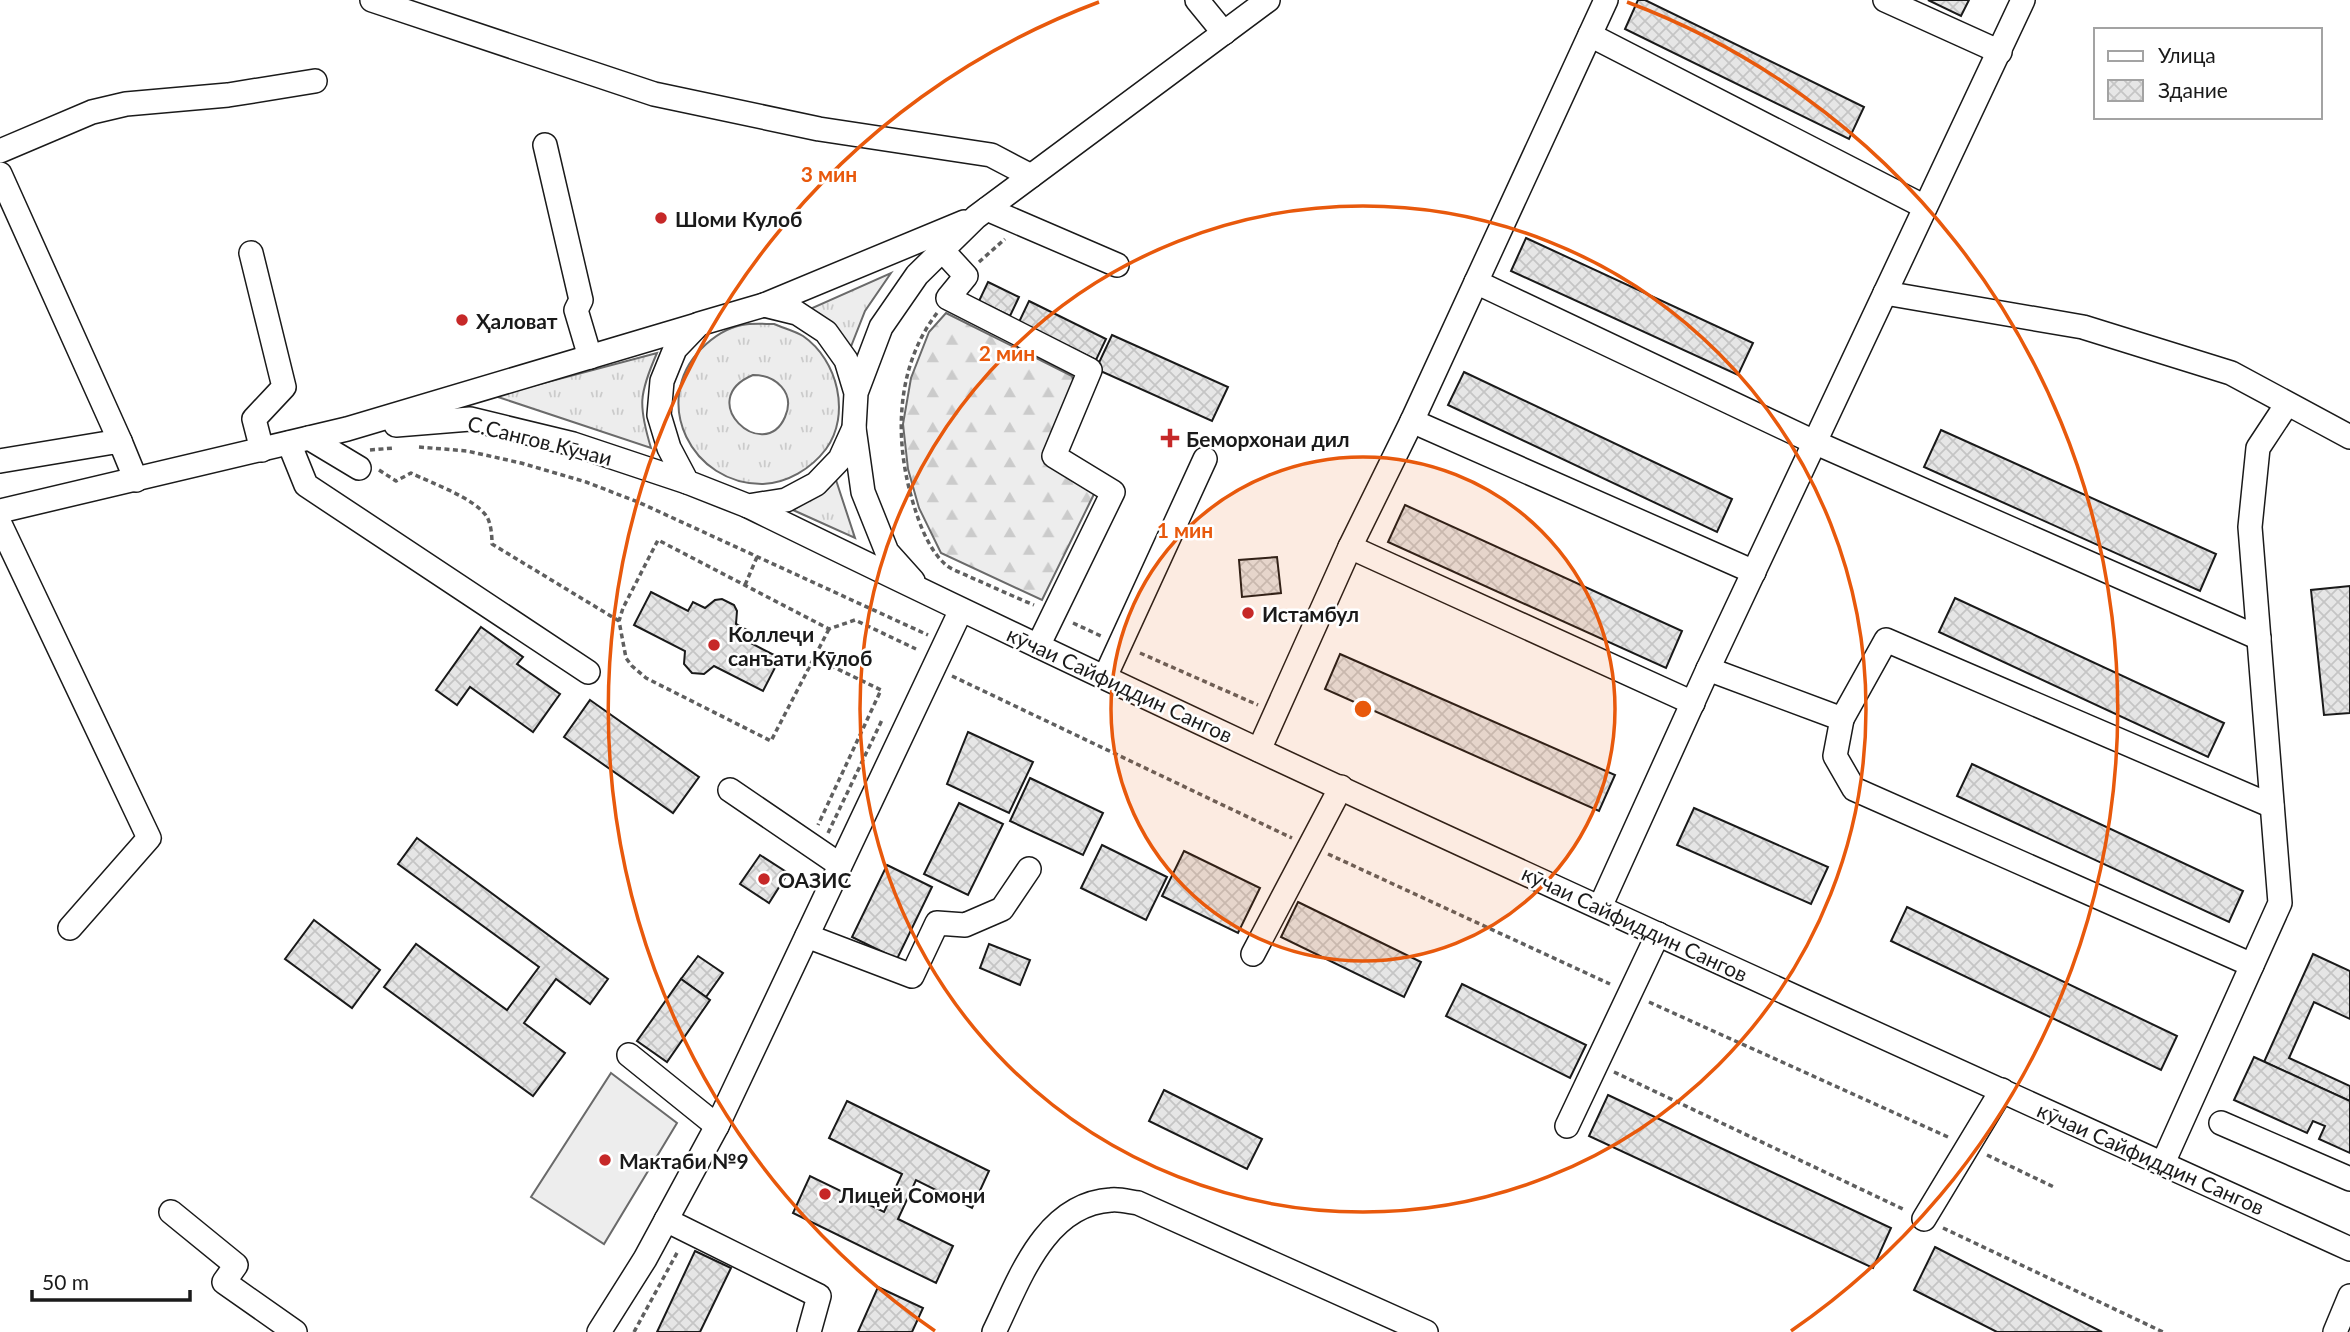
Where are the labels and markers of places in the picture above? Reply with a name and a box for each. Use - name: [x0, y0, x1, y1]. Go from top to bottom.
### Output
- place label: Шоми Кулоб: [675, 206, 802, 231]
- marker: Шоми Кулоб: [653, 210, 669, 226]
- place label: Ҳаловат: [476, 308, 558, 333]
- marker: Ҳаловат: [454, 312, 470, 328]
- place label: Беморхонаи дил: [1186, 426, 1350, 451]
- marker: Беморхонаи дил: [1160, 428, 1180, 448]
- place label: Истамбул: [1262, 601, 1359, 626]
- marker: Истамбул: [1240, 605, 1256, 621]
- place label: Коллеҷи санъати Кӯлоб: [728, 621, 872, 670]
- marker: Коллеҷи санъати Кӯлоб: [706, 637, 722, 653]
- centre of rings: [1351, 697, 1375, 721]
- place label: ОАЗИС: [778, 867, 851, 892]
- marker: ОАЗИС: [756, 871, 772, 887]
- place label: Мактаби №9: [619, 1148, 749, 1173]
- marker: Мактаби №9: [597, 1152, 613, 1168]
- place label: Лицей Сомони: [838, 1182, 985, 1207]
- marker: Лицей Сомони: [817, 1186, 833, 1202]

